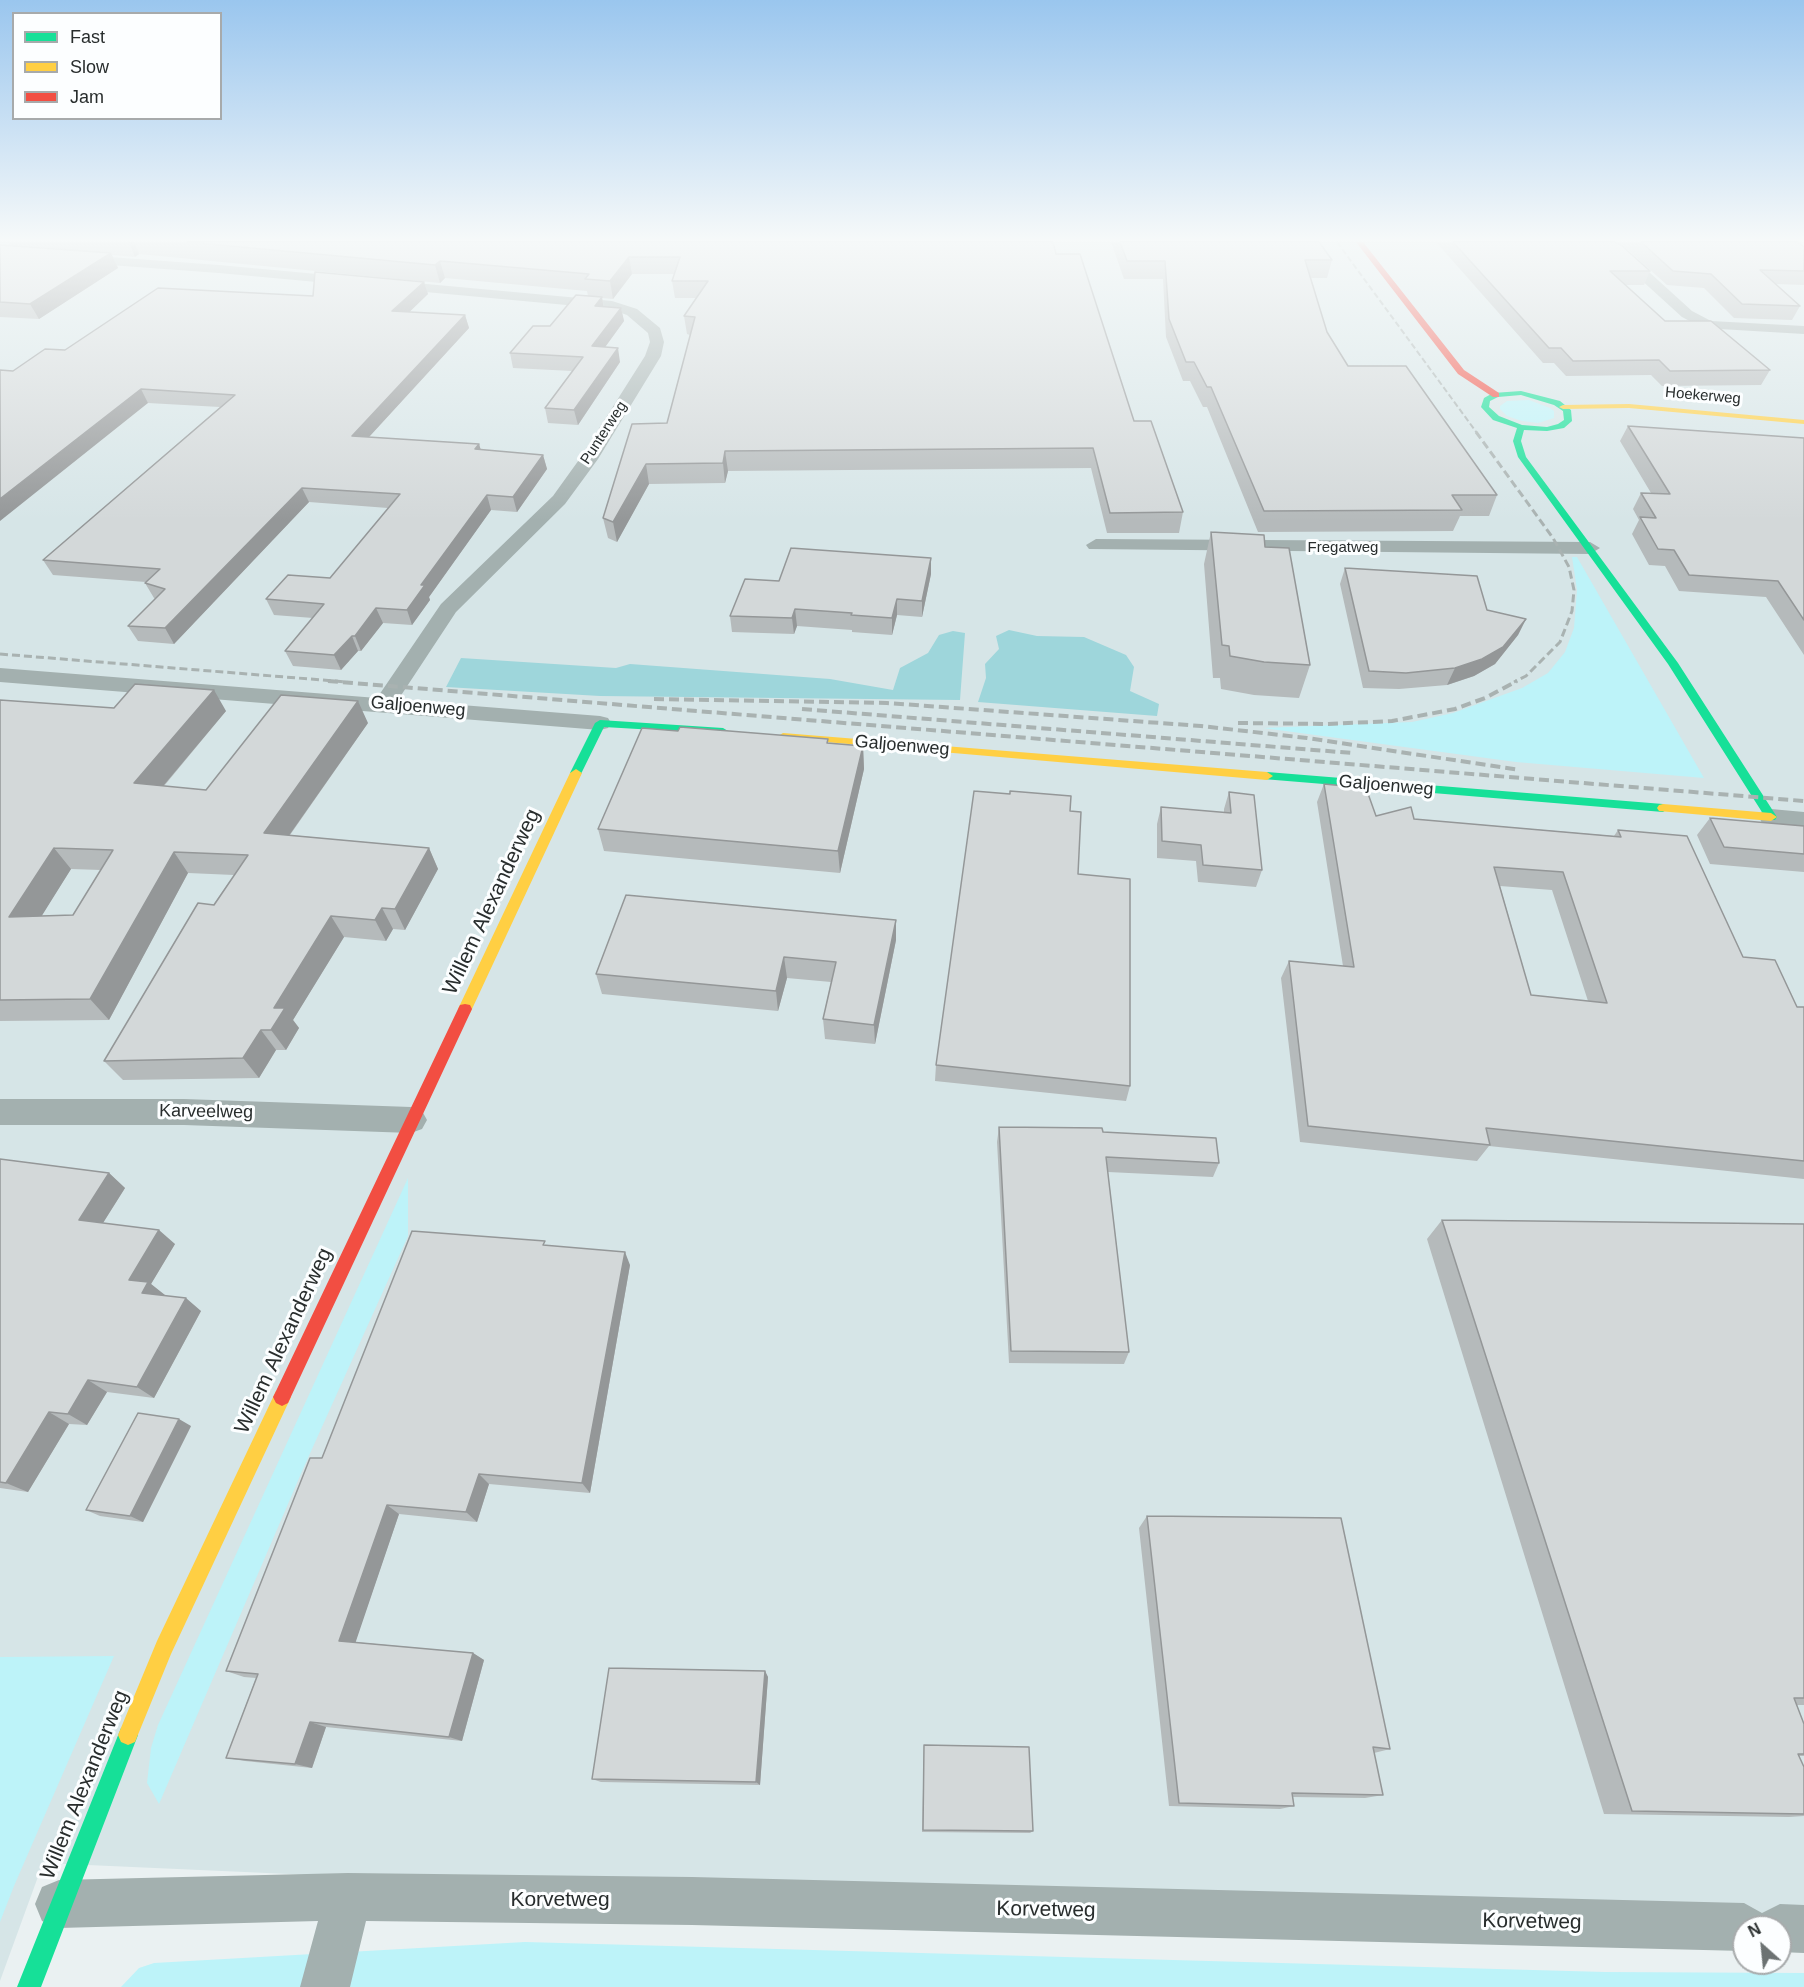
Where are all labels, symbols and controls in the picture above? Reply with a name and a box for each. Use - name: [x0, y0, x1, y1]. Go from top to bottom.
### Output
- legend: [12, 12, 222, 120]
- text: Fast: [70, 27, 105, 47]
- text: Slow: [70, 57, 109, 77]
- text: Jam: [70, 87, 104, 107]
- street label: Hoekerweg: [1664, 384, 1742, 408]
- street label: Punterweg: [577, 398, 631, 468]
- street label: Fregatweg: [1308, 539, 1378, 557]
- street label: Galjoenweg: [370, 692, 466, 722]
- street label: Galjoenweg: [854, 731, 950, 761]
- street label: Galjoenweg: [1338, 771, 1434, 801]
- street label: Willem Alexanderweg: [438, 805, 546, 999]
- street label: Karveelweg: [159, 1100, 253, 1124]
- street label: Willem Alexanderweg: [230, 1244, 338, 1438]
- street label: Willem Alexanderweg: [35, 1687, 135, 1883]
- street label: Korvetweg: [510, 1887, 610, 1913]
- street label: Korvetweg: [996, 1897, 1096, 1923]
- street label: Korvetweg: [1482, 1909, 1582, 1935]
- north arrow: [1732, 1915, 1792, 1975]
- text: N: [1745, 1920, 1764, 1940]

